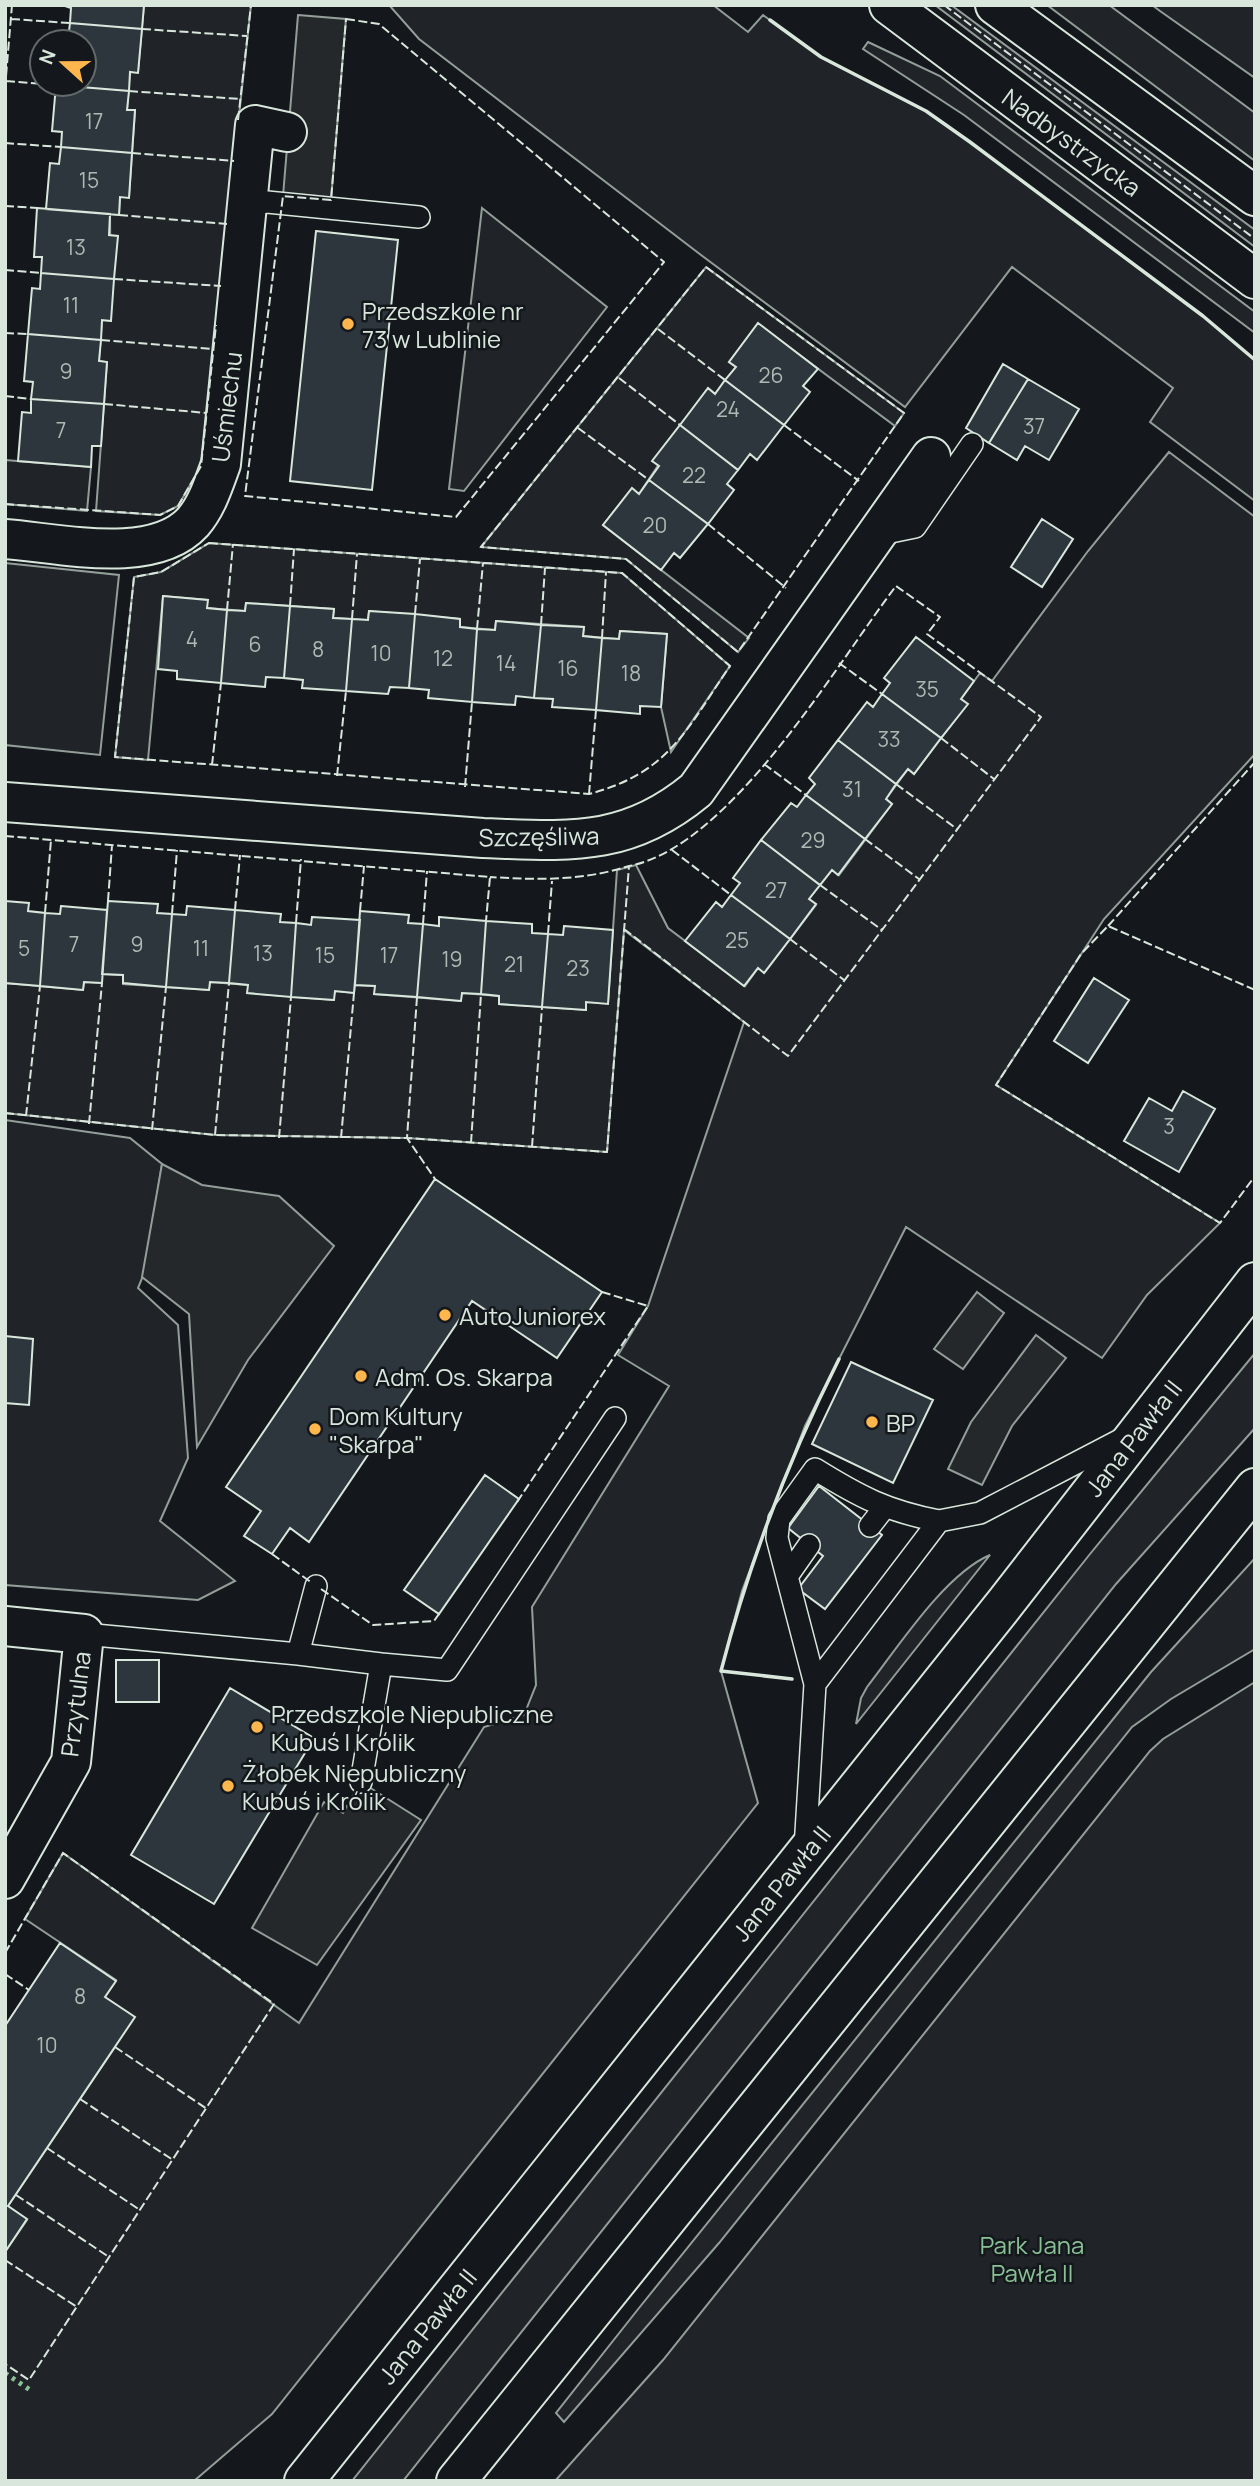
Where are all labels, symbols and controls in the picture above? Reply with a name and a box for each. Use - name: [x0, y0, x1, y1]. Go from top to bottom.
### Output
- north arrow: [28, 28, 98, 98]
- text: N: [33, 46, 62, 68]
- street label: Nadbystrzycka: [996, 80, 1148, 204]
- house number: 17: [85, 107, 103, 135]
- house number: 15: [79, 166, 99, 194]
- house number: 13: [66, 233, 86, 261]
- house number: 11: [63, 291, 79, 319]
- place label: Przedszkole nr 73 w Lublinie: [362, 294, 524, 355]
- marker: Przedszkole nr 73 w Lublinie: [340, 316, 356, 332]
- street label: Uśmiechu: [203, 350, 249, 464]
- house number: 9: [59, 357, 73, 385]
- house number: 26: [758, 361, 784, 389]
- house number: 24: [716, 395, 740, 423]
- house number: 37: [1023, 412, 1045, 440]
- house number: 7: [56, 416, 66, 444]
- house number: 22: [682, 461, 706, 489]
- house number: 20: [643, 511, 667, 539]
- house number: 4: [186, 625, 198, 653]
- house number: 6: [248, 630, 262, 658]
- house number: 8: [312, 635, 324, 663]
- house number: 10: [371, 639, 392, 667]
- house number: 12: [433, 644, 453, 672]
- house number: 14: [496, 649, 516, 677]
- house number: 16: [557, 654, 579, 682]
- house number: 18: [621, 659, 641, 687]
- house number: 35: [915, 675, 939, 703]
- house number: 33: [877, 725, 901, 753]
- house number: 31: [842, 775, 862, 803]
- street label: Szczęśliwa: [478, 818, 600, 854]
- house number: 29: [800, 826, 826, 854]
- house number: 27: [765, 876, 787, 904]
- house number: 25: [725, 926, 749, 954]
- house number: 7: [69, 930, 79, 958]
- house number: 9: [130, 930, 144, 958]
- house number: 5: [18, 934, 30, 962]
- house number: 11: [193, 934, 209, 962]
- house number: 13: [253, 939, 273, 967]
- house number: 15: [315, 941, 335, 969]
- house number: 17: [380, 941, 398, 969]
- house number: 19: [441, 945, 463, 973]
- house number: 21: [504, 950, 524, 978]
- house number: 23: [566, 954, 590, 982]
- house number: 3: [1163, 1112, 1175, 1140]
- place label: AutoJuniorex: [459, 1299, 606, 1332]
- marker: AutoJuniorex: [437, 1307, 453, 1323]
- place label: Adm. Os. Skarpa: [375, 1360, 553, 1393]
- marker: Adm. Os. Skarpa: [353, 1368, 369, 1384]
- street label: Jana Pawła II: [1077, 1373, 1189, 1503]
- place label: Dom Kultury "Skarpa": [329, 1399, 463, 1460]
- place label: BP: [886, 1406, 915, 1439]
- marker: BP: [864, 1414, 880, 1430]
- marker: Dom Kultury "Skarpa": [307, 1421, 323, 1437]
- street label: Przytulna: [52, 1649, 98, 1759]
- place label: Przedszkole Niepubliczne Kubuś I Królik: [271, 1697, 554, 1758]
- marker: Przedszkole Niepubliczne Kubuś I Królik: [249, 1719, 265, 1735]
- place label: Żłobek Niepubliczny Kubuś i Królik: [242, 1756, 467, 1817]
- marker: Żłobek Niepubliczny Kubuś i Królik: [220, 1778, 236, 1794]
- street label: Jana Pawła II: [724, 1818, 838, 1948]
- house number: 8: [74, 1982, 86, 2010]
- house number: 10: [37, 2031, 58, 2059]
- park label: Park Jana Pawła II: [980, 2228, 1084, 2289]
- street label: Jana Pawła II: [370, 2261, 484, 2391]

